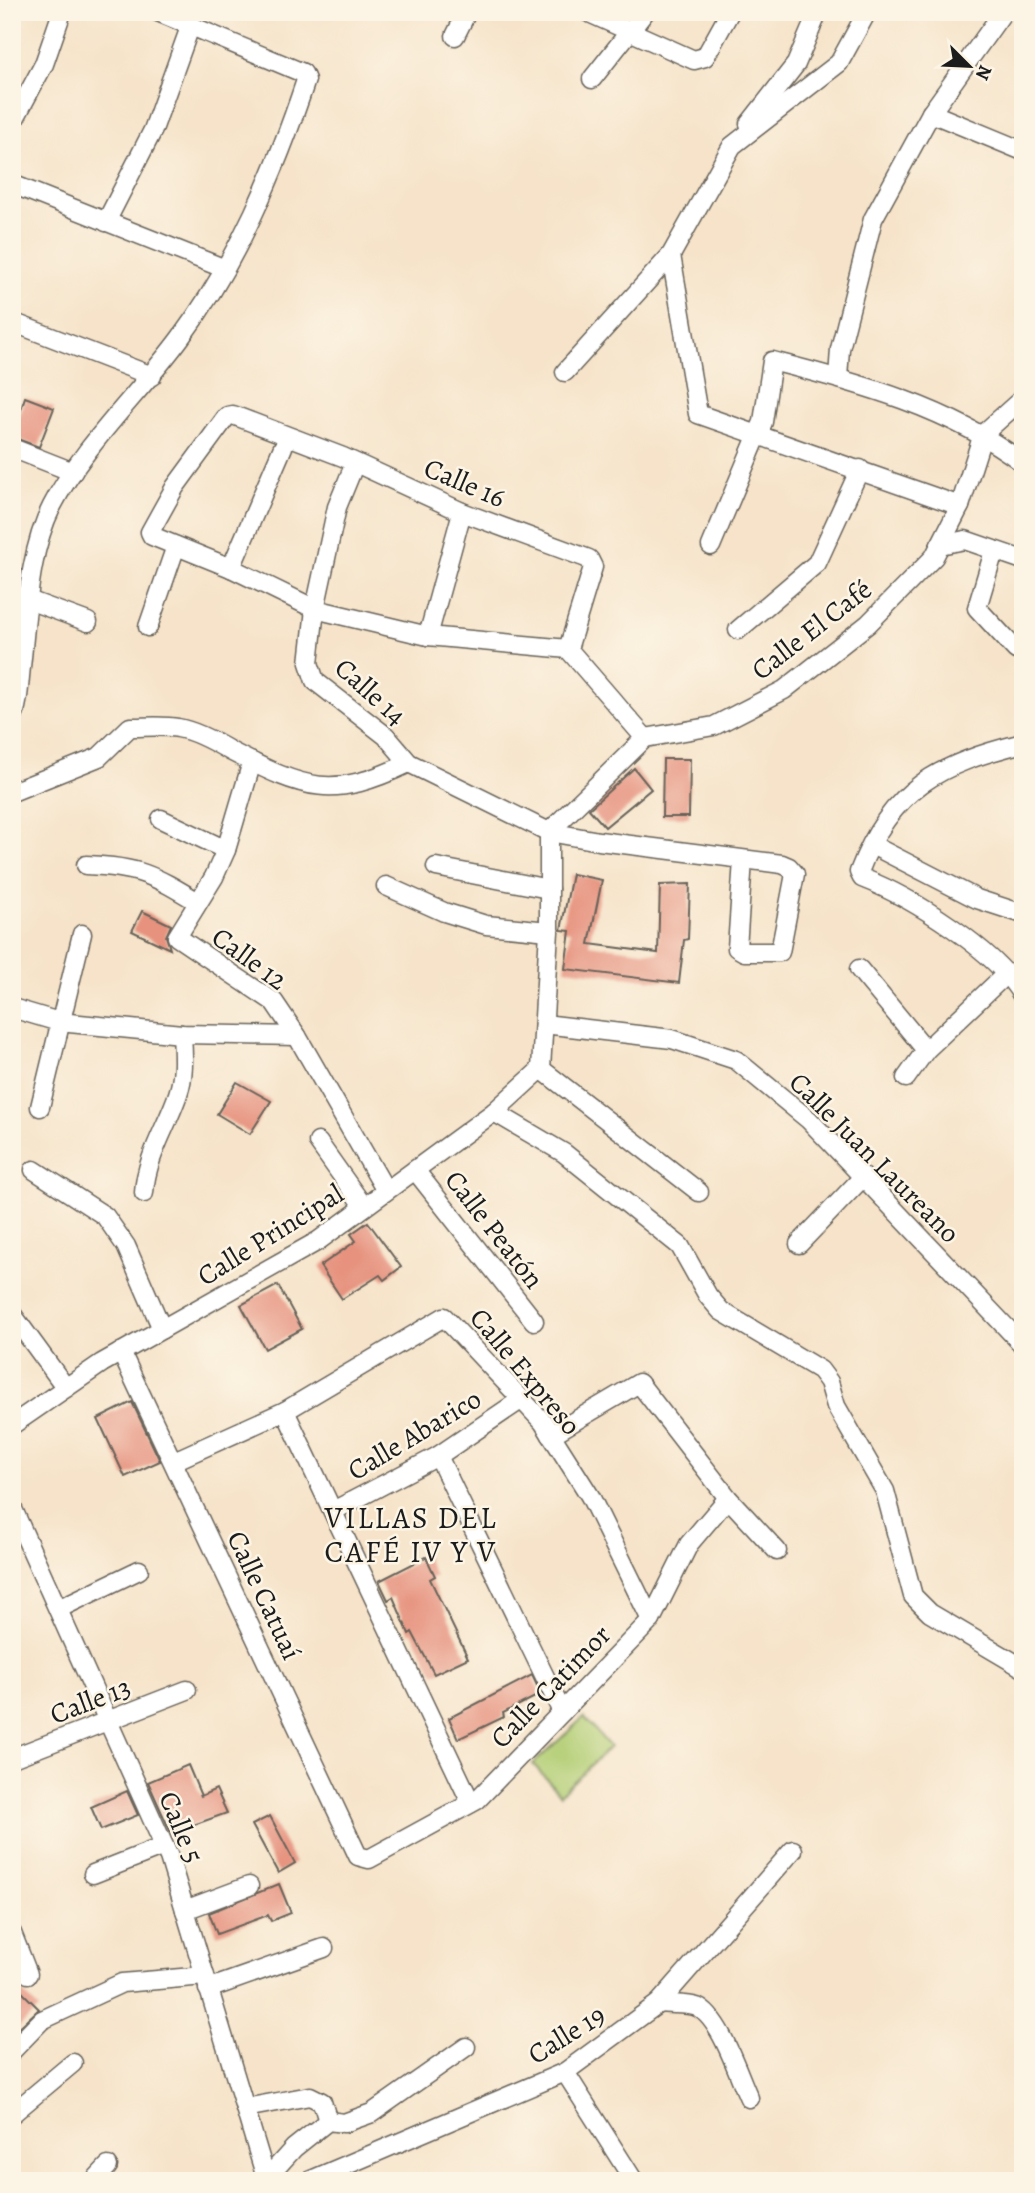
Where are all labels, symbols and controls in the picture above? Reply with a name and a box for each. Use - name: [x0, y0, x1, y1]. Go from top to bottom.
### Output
- north arrow: [934, 32, 1004, 102]
- text: N: [969, 61, 998, 84]
- street label: Calle 16: [418, 449, 511, 517]
- street label: Calle El Café: [744, 571, 880, 689]
- street label: Calle 14: [326, 649, 414, 734]
- street label: Calle 12: [204, 918, 295, 999]
- street label: Calle Juan Laureano: [780, 1064, 968, 1252]
- street label: Calle Peatón: [436, 1163, 552, 1297]
- street label: Calle Principal: [190, 1175, 351, 1295]
- street label: Calle Expreso: [461, 1300, 590, 1443]
- street label: Calle Abarico: [341, 1380, 488, 1490]
- district label: VILLAS DEL CAFÉ IV Y V: [323, 1498, 498, 1572]
- street label: Calle Catuaí: [218, 1525, 311, 1666]
- street label: Calle Catimor: [482, 1616, 619, 1757]
- street label: Calle 13: [45, 1668, 136, 1734]
- street label: Calle 5: [150, 1786, 213, 1869]
- street label: Calle 19: [521, 1996, 612, 2073]

